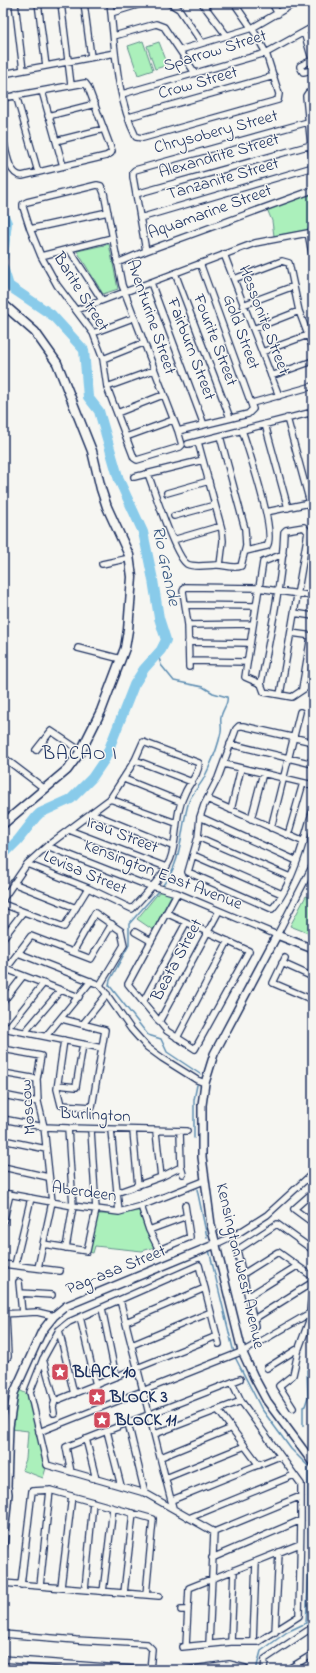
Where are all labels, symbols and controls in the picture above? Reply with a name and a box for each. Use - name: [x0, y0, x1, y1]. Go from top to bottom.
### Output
- street label: Sparrow Street: [160, 23, 270, 79]
- street label: Crow Street: [155, 60, 241, 106]
- street label: Chrysobery Street: [151, 103, 281, 162]
- street label: Alexandrite Street: [156, 127, 283, 185]
- street label: Tanzanite Street: [164, 151, 282, 207]
- street label: Aquamarine Street: [145, 178, 276, 246]
- street label: Barite Street: [46, 247, 115, 337]
- street label: Aventurine Street: [120, 256, 183, 378]
- street label: Hessonite Street: [232, 262, 296, 379]
- street label: Fourite Street: [186, 289, 244, 390]
- street label: Gold Street: [216, 291, 266, 373]
- street label: Fairburn Street: [160, 293, 222, 404]
- water label: Rio Grande: [144, 524, 186, 609]
- district label: BACAO I: [41, 741, 118, 768]
- street label: Irau Street: [82, 810, 162, 860]
- street label: Kensington East Avenue: [79, 833, 246, 919]
- street label: Levisa Street: [39, 844, 131, 902]
- street label: Beata Street: [144, 914, 209, 1007]
- street label: Moscow: [13, 1078, 43, 1136]
- street label: Burlington: [58, 1101, 131, 1131]
- street label: Aberdeen: [50, 1175, 118, 1209]
- street label: Kensington West Avenue: [207, 1181, 271, 1352]
- street label: Pag-asa Street: [62, 1238, 171, 1303]
- place label: BLACK 10: [72, 1360, 136, 1385]
- place icon: BLACK 10: [50, 1362, 70, 1382]
- place label: BLOCK 3: [109, 1385, 168, 1410]
- place icon: BLOCK 3: [87, 1387, 107, 1407]
- place label: BLOCK 11: [114, 1408, 177, 1433]
- place icon: BLOCK 11: [92, 1410, 112, 1430]

